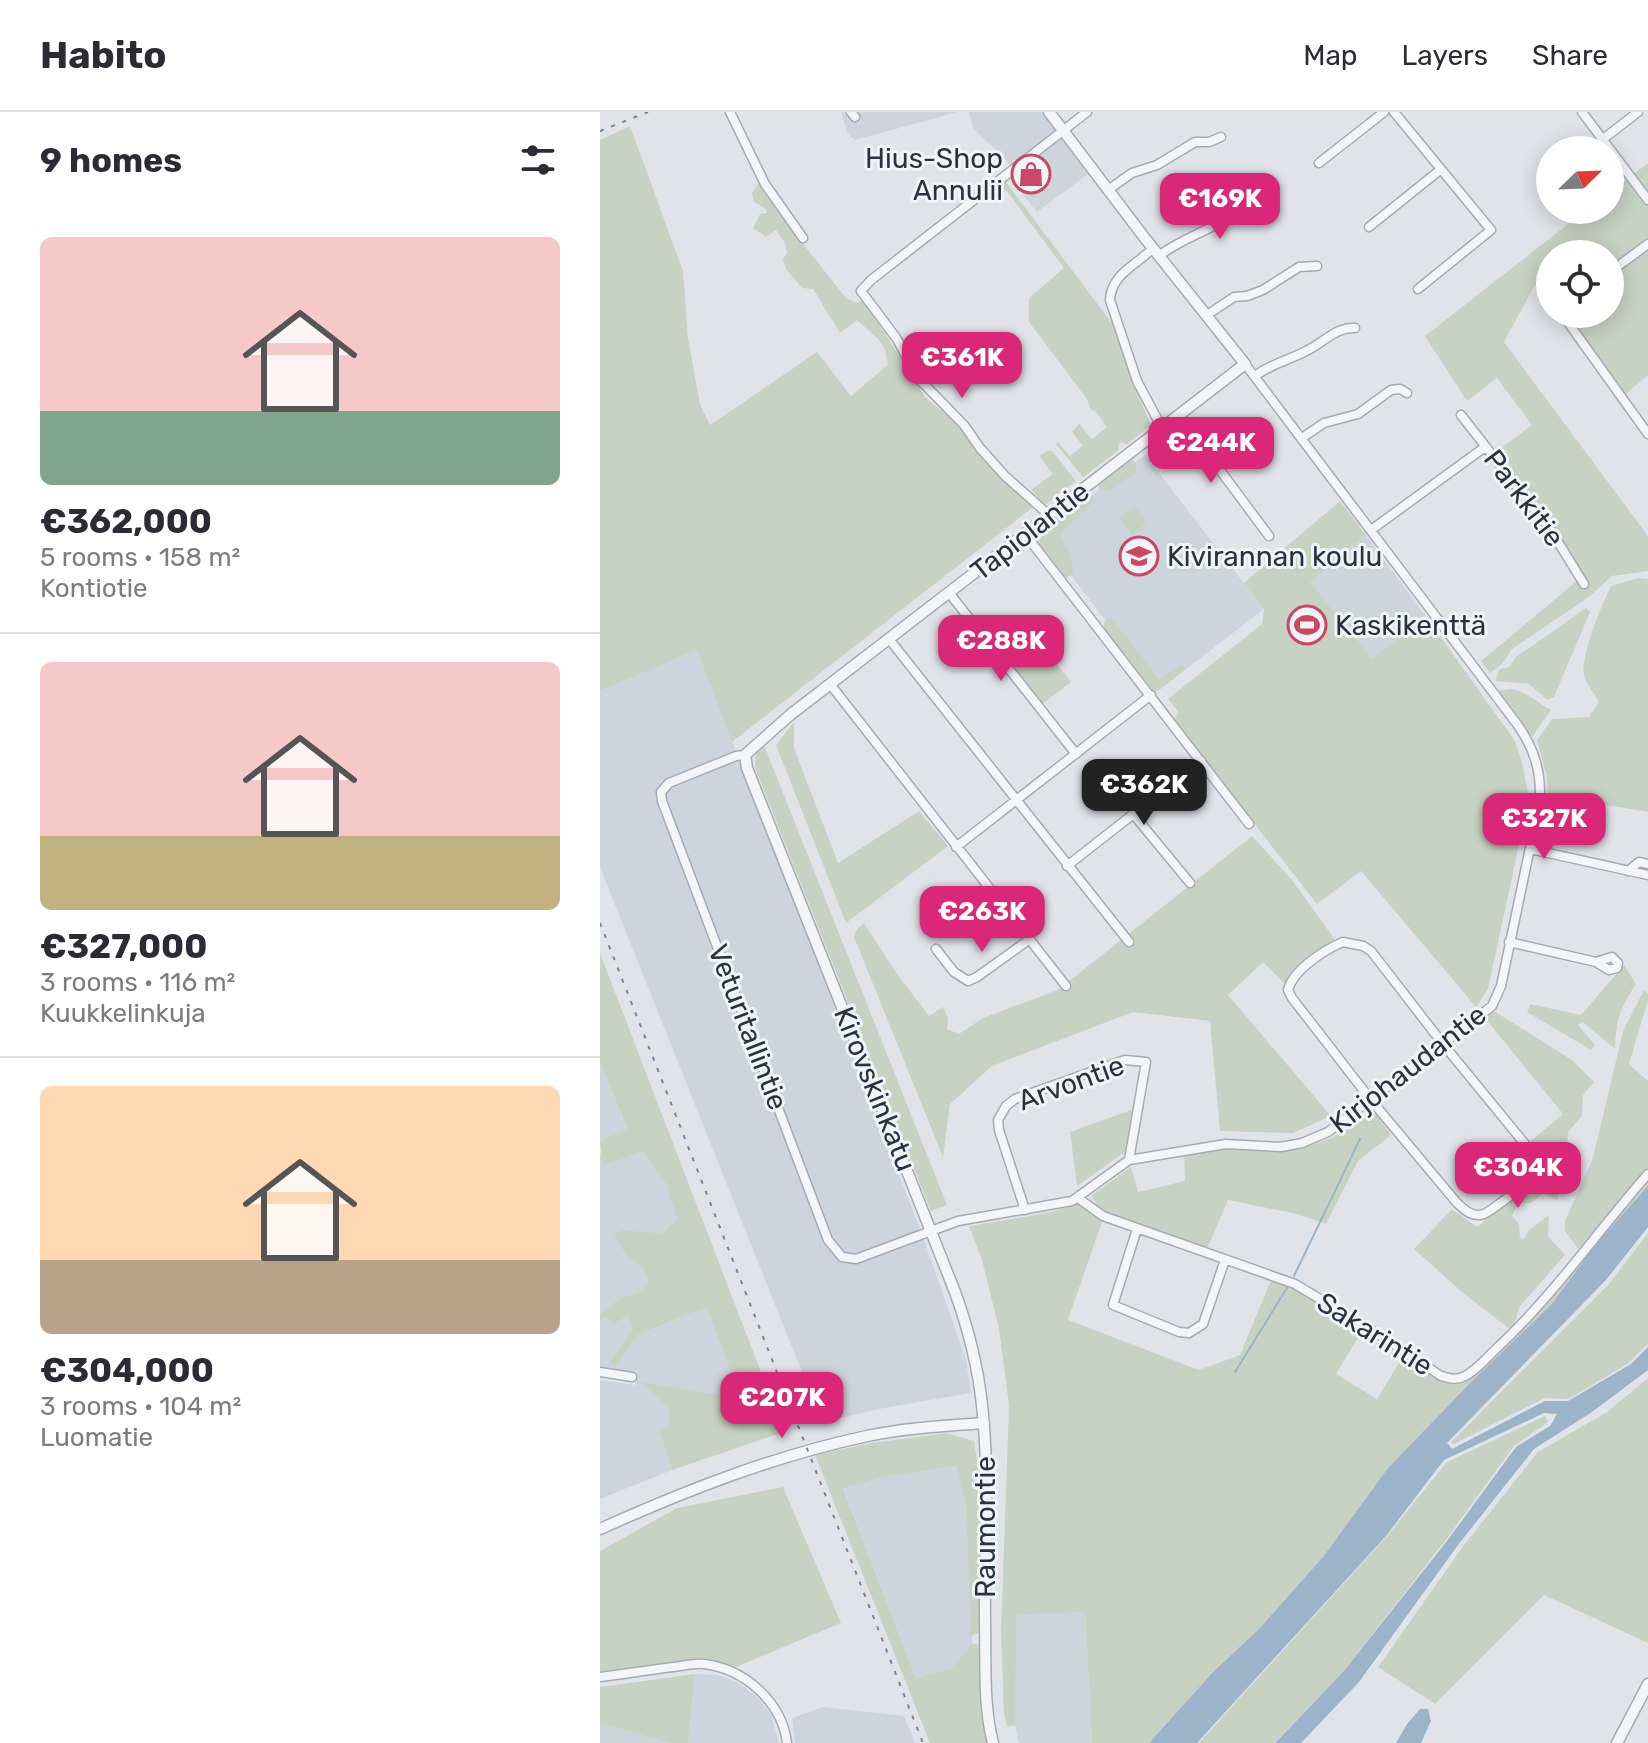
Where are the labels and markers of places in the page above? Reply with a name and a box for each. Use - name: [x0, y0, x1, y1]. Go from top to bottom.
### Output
- place label: Hius-Shop Annulii: [865, 142, 1003, 207]
- shop icon: Hius-Shop Annulii: [1010, 153, 1052, 195]
- pin: €169K: [1164, 173, 1276, 241]
- pin: €361K: [906, 332, 1018, 400]
- pin: €244K: [1155, 417, 1267, 485]
- school or university icon: Kivirannan koulu: [1118, 535, 1160, 577]
- place label: Kivirannan koulu: [1167, 540, 1382, 573]
- sports icon: Kaskikenttä: [1286, 604, 1328, 646]
- place label: Kaskikenttä: [1335, 609, 1486, 642]
- pin: €288K: [945, 615, 1057, 683]
- pin: €362K: [1088, 759, 1200, 827]
- pin: €327K: [1488, 793, 1600, 861]
- pin: €263K: [926, 886, 1038, 954]
- pin: €304K: [1462, 1142, 1574, 1210]
- pin: €207K: [726, 1372, 838, 1440]

